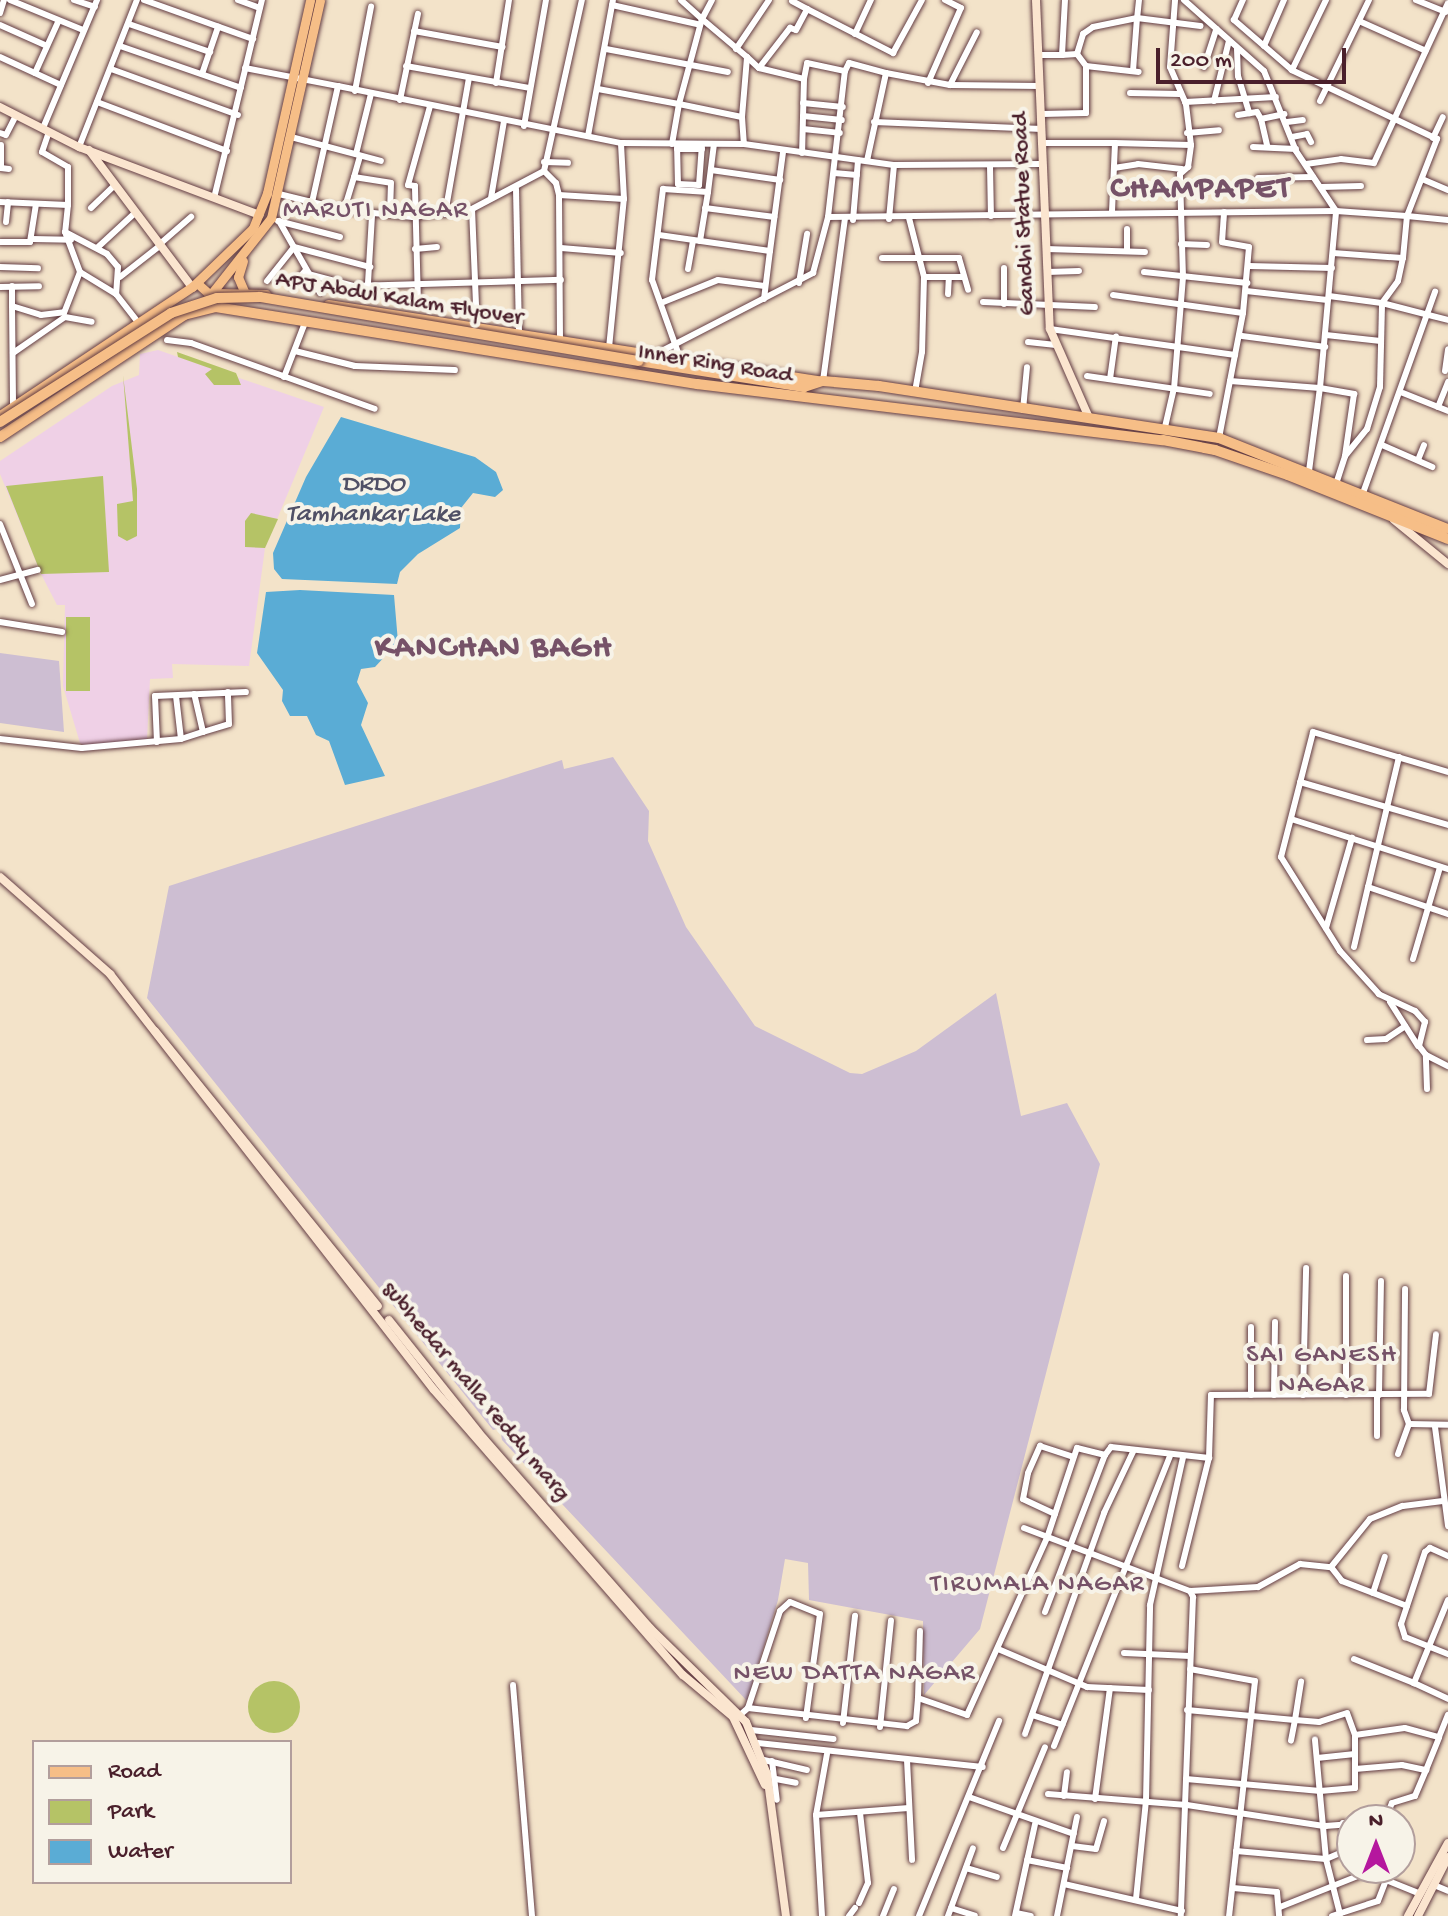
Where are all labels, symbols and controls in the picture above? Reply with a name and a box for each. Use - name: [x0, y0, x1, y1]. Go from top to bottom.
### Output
- scale bar: [1160, 32, 1350, 82]
- text: 200 m: [1170, 47, 1232, 76]
- street label: Gandhi Statue Road: [1007, 112, 1043, 316]
- district label: CHAMPAPET: [1110, 171, 1292, 209]
- district label: MARUTI NAGAR: [283, 196, 469, 228]
- street label: APJ Abdul Kalam Flyover: [273, 266, 525, 334]
- street label: Inner Ring Road: [636, 339, 794, 391]
- water label: DRDO Tamhankar Lake: [286, 470, 460, 532]
- district label: KANCHAN BAGH: [375, 630, 613, 668]
- street label: subhedar malla reddy marg: [374, 1276, 576, 1508]
- district label: SAI GANESH NAGAR: [1246, 1341, 1398, 1402]
- district label: TIRUMALA NAGAR: [931, 1570, 1145, 1602]
- district label: NEW DATTA NAGAR: [734, 1659, 976, 1691]
- legend: [32, 1740, 292, 1884]
- text: Road: [108, 1758, 160, 1787]
- text: Park: [108, 1798, 154, 1827]
- north arrow: [1336, 1804, 1416, 1884]
- text: N: [1369, 1809, 1383, 1835]
- text: Water: [108, 1838, 172, 1867]

